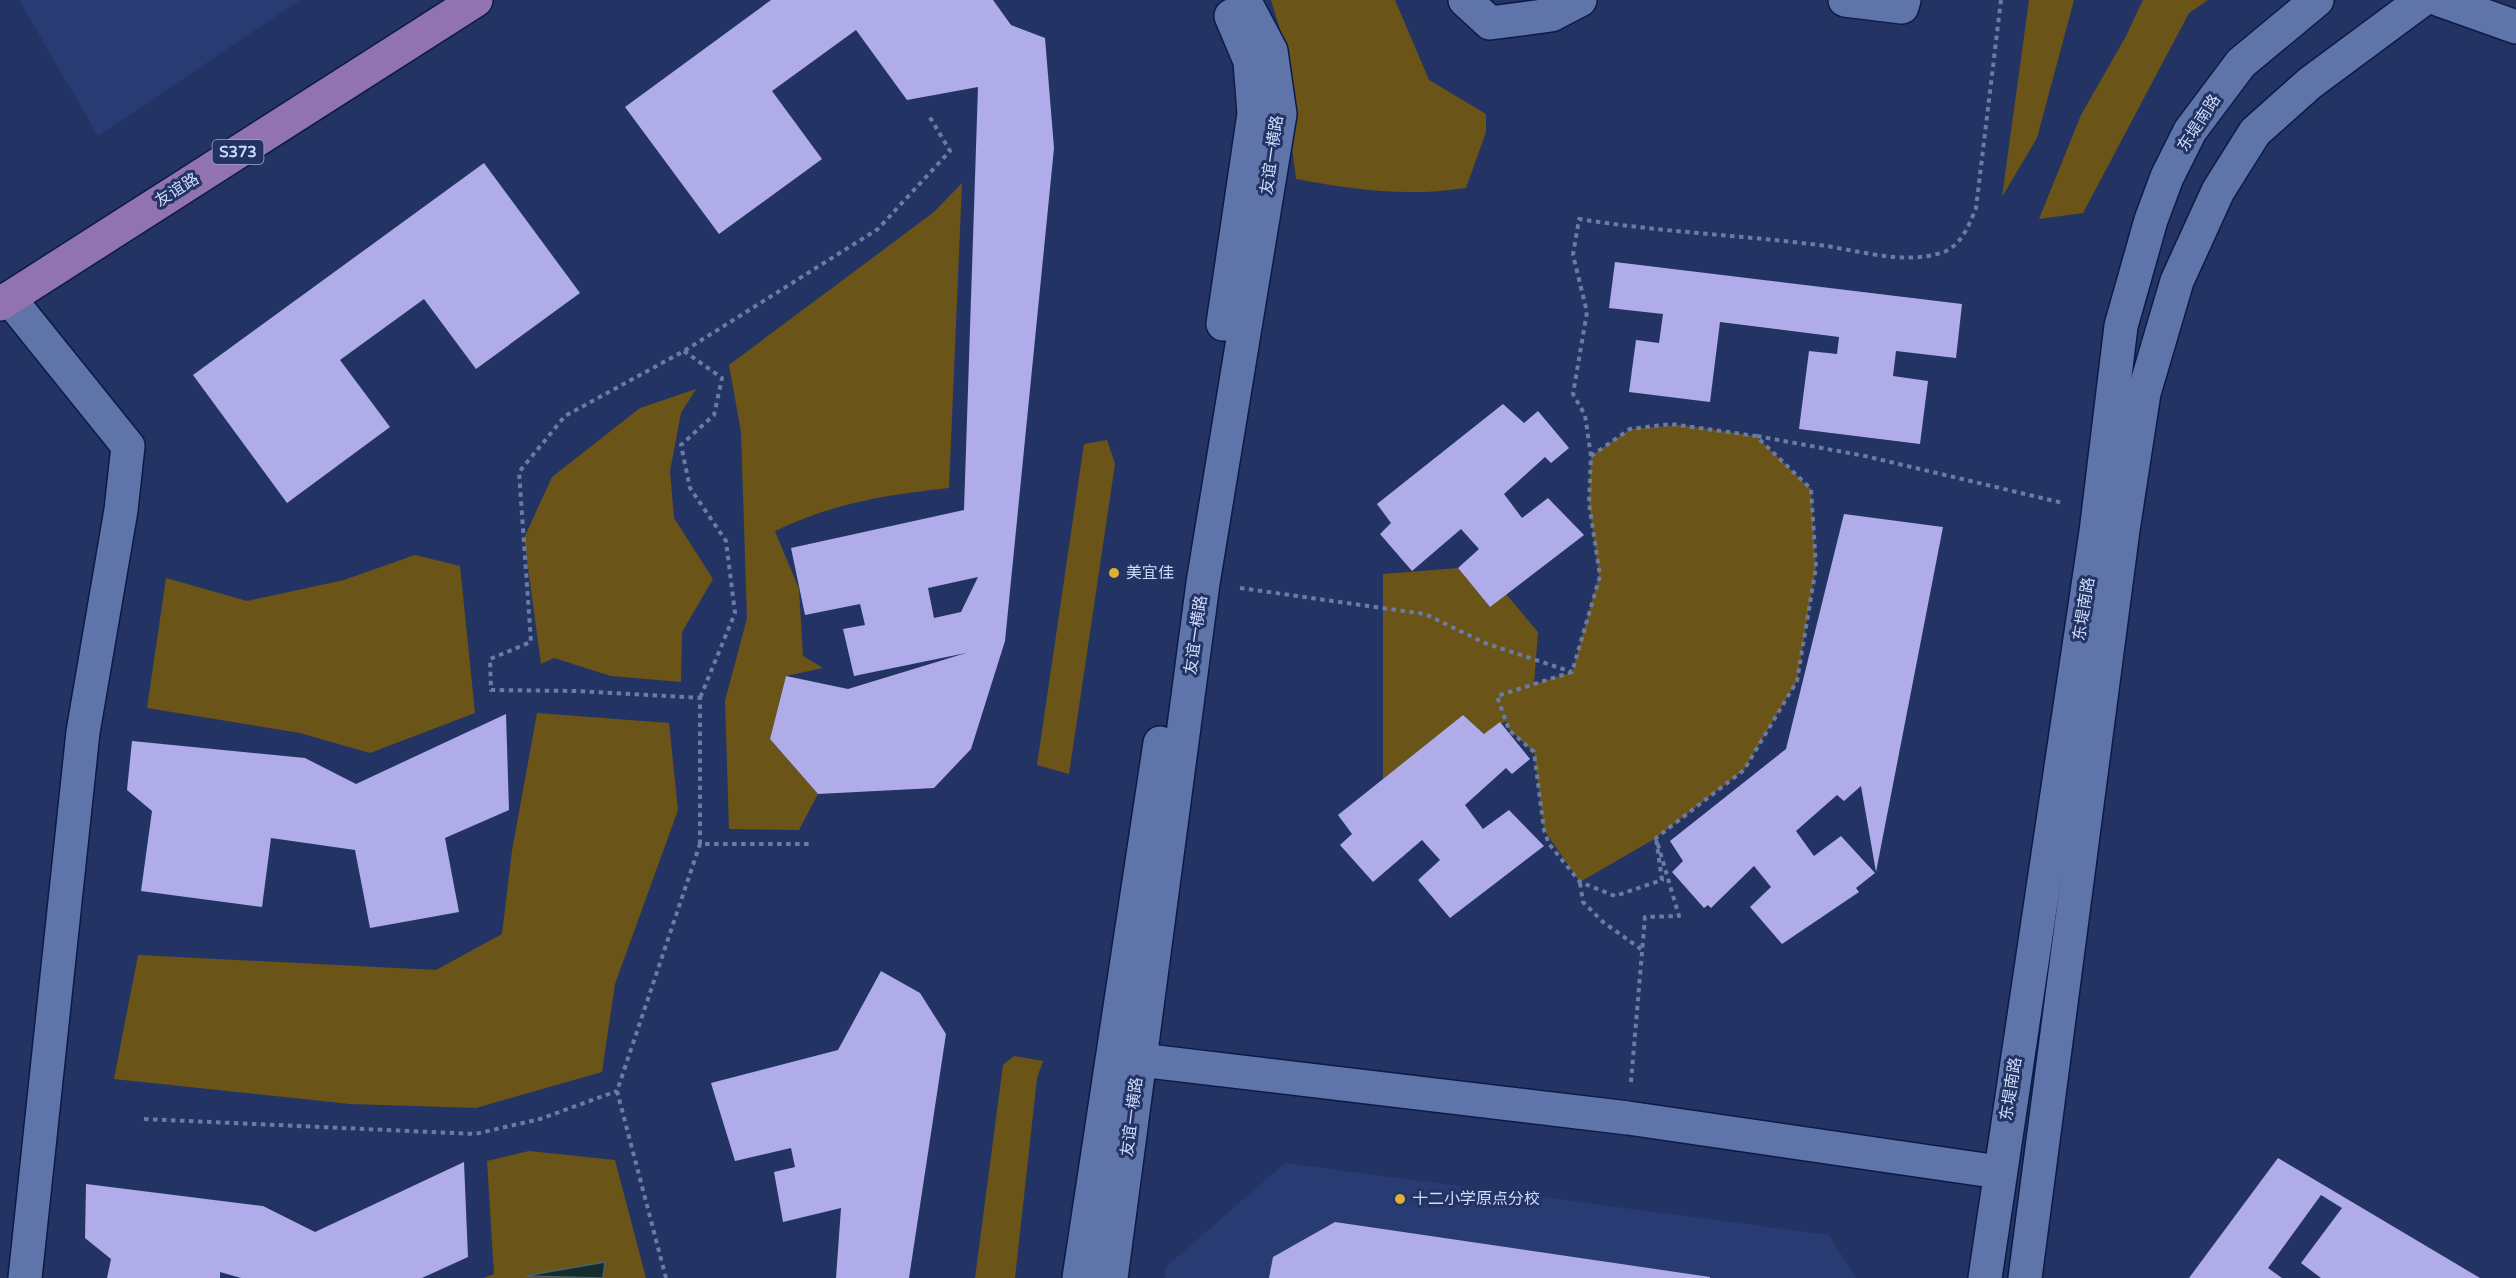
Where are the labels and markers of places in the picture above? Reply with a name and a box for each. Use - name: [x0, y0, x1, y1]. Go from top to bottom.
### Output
- place label: 美宜佳: [1126, 563, 1174, 583]
- marker: 美宜佳: [1107, 566, 1121, 580]
- place label: 十二小学原点分校: [1412, 1189, 1540, 1209]
- marker: 十二小学原点分校: [1393, 1192, 1407, 1206]

